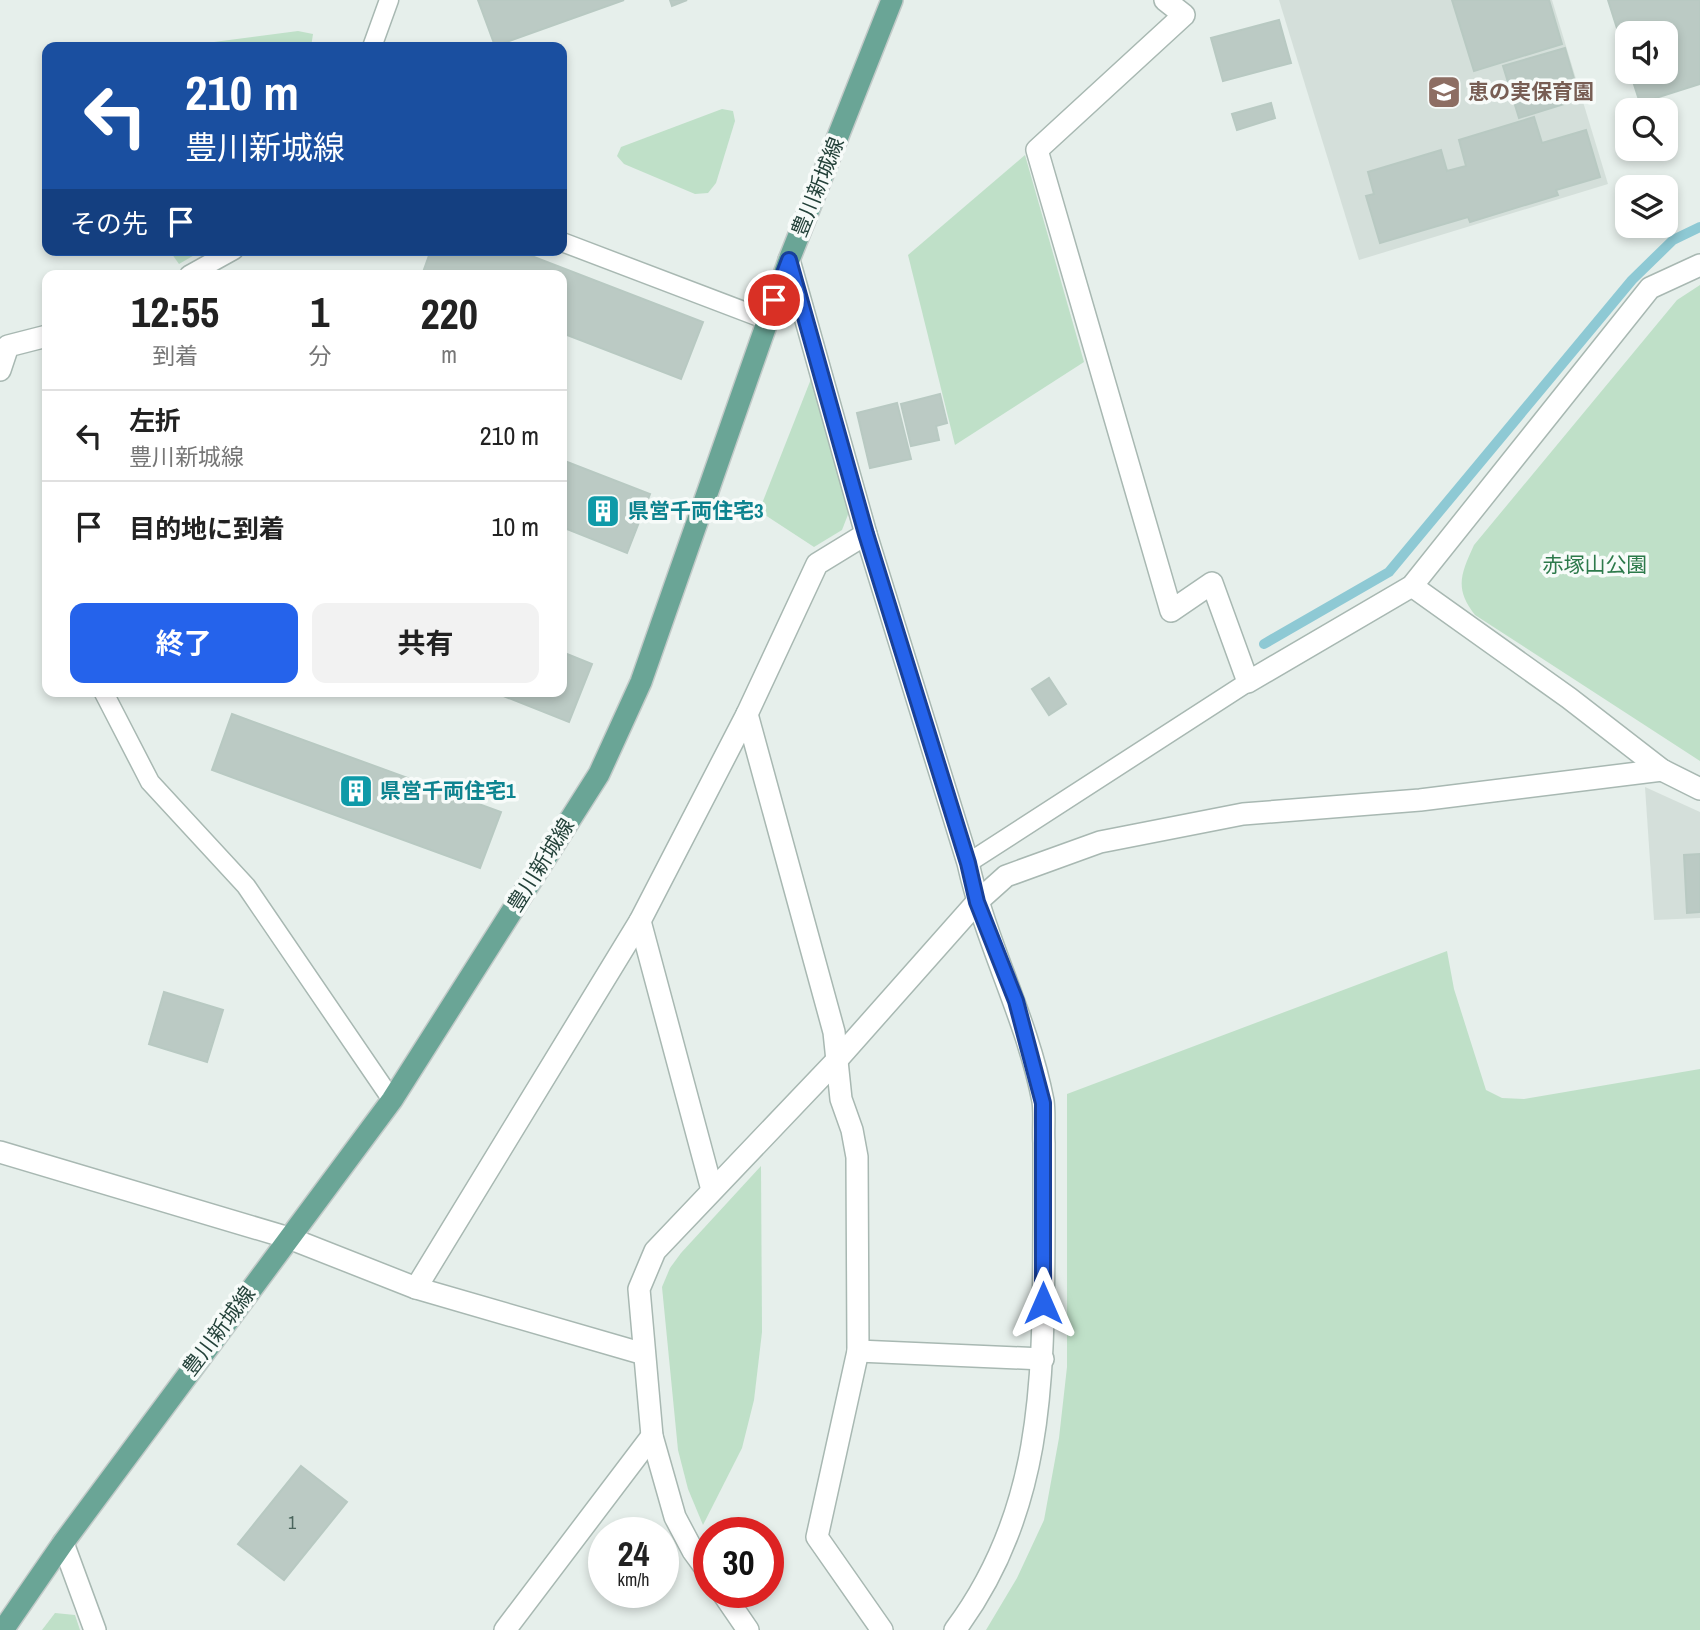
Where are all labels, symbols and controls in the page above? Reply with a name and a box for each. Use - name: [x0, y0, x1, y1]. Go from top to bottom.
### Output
- map controls: [1615, 21, 1678, 238]
- button: sound: [1615, 21, 1678, 84]
- text: 210 m: [185, 59, 299, 125]
- icon: left: [70, 70, 161, 161]
- school or university icon: 恵の実保育園: [1425, 73, 1463, 111]
- place label: 恵の実保育園: [1468, 77, 1594, 106]
- button: search: [1615, 98, 1678, 161]
- text: 豊川新城線: [185, 126, 345, 169]
- street label: 豊川新城線: [784, 133, 851, 241]
- button: layers: [1615, 175, 1678, 238]
- icon: arrive: [162, 203, 200, 241]
- text: その先: [70, 206, 148, 241]
- pin: [744, 270, 804, 330]
- icon: arrive: [755, 281, 793, 319]
- text: 12:55: [131, 284, 219, 340]
- text: 1: [310, 284, 329, 340]
- text: 220: [420, 286, 478, 342]
- text: m: [441, 339, 457, 370]
- text: 到着: [152, 340, 198, 371]
- text: 分: [308, 340, 331, 371]
- text: 左折: [129, 403, 181, 438]
- icon: left: [70, 417, 108, 455]
- text: 210 m: [480, 418, 539, 453]
- text: 豊川新城線: [129, 441, 244, 472]
- building icon: 県営千両住宅3: [584, 492, 622, 530]
- place label: 県営千両住宅3: [628, 496, 764, 525]
- icon: arrive: [70, 508, 108, 546]
- text: 10 m: [492, 509, 539, 544]
- text: 目的地に到着: [129, 511, 285, 546]
- park label: 赤塚山公園: [1543, 550, 1648, 579]
- button: 終了: [70, 603, 298, 683]
- button: 共有: [312, 603, 539, 683]
- building icon: 県営千両住宅1: [337, 772, 375, 810]
- place label: 県営千両住宅1: [380, 776, 516, 805]
- street label: 豊川新城線: [500, 813, 581, 917]
- position arrow: [1006, 1266, 1080, 1340]
- street label: 豊川新城線: [175, 1280, 262, 1381]
- house number: 1: [288, 1510, 297, 1535]
- speed limit sign: 30: [693, 1517, 784, 1608]
- text: 24: [618, 1530, 649, 1577]
- text: km/h: [618, 1567, 650, 1592]

